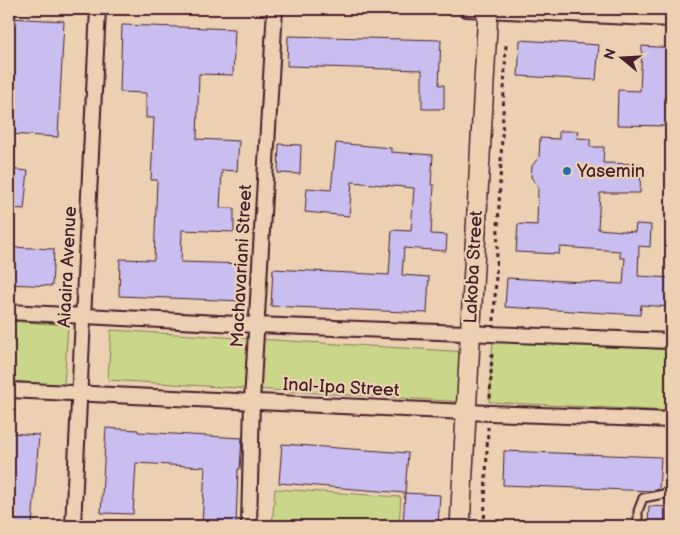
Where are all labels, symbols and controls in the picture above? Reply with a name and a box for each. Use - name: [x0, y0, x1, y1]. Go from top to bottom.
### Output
- north arrow: [598, 32, 648, 82]
- text: N: [600, 47, 620, 62]
- place label: Yasemin: [576, 161, 645, 182]
- marker: Yasemin: [561, 165, 573, 177]
- street label: Machavariani Street: [227, 183, 256, 348]
- street label: Aiaaira Avenue: [54, 206, 81, 328]
- street label: Lakoba Street: [460, 210, 487, 324]
- street label: Inal-Ipa Street: [282, 374, 400, 401]

